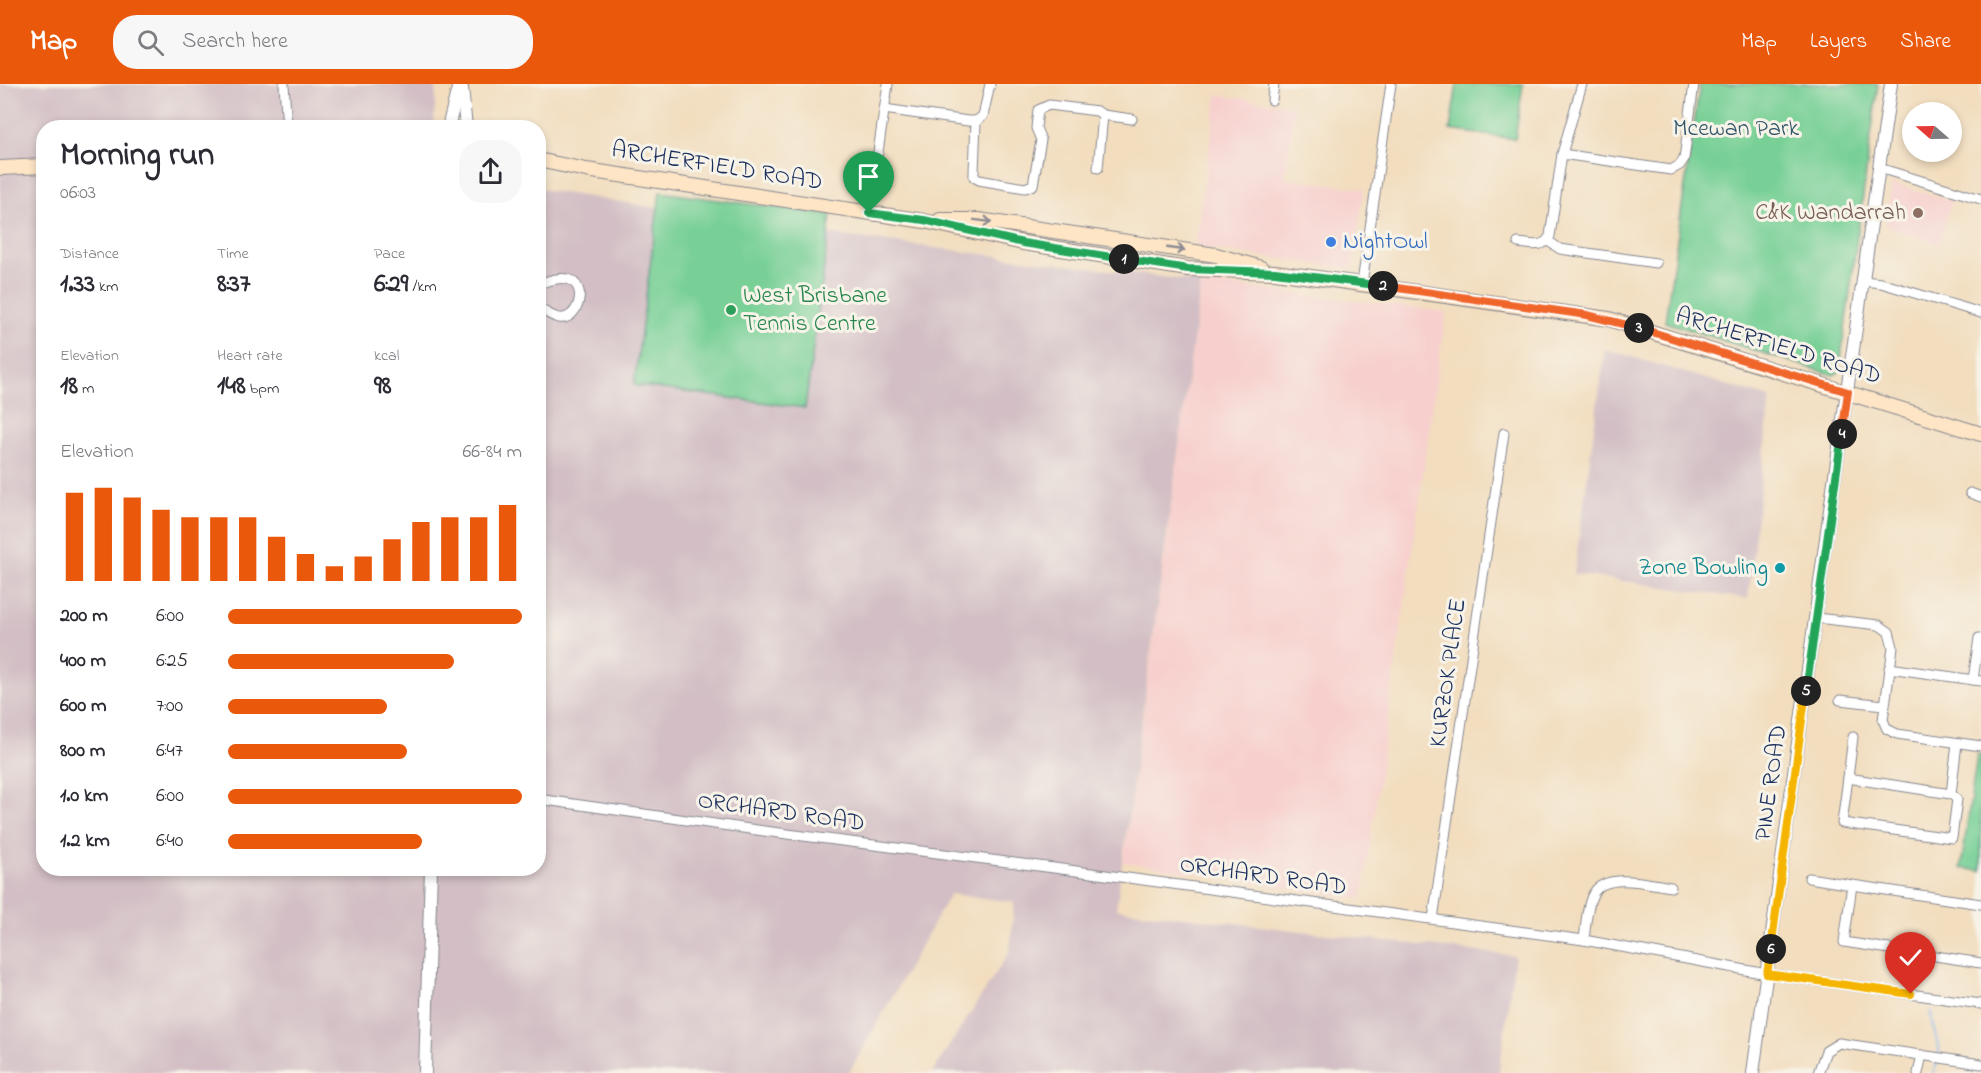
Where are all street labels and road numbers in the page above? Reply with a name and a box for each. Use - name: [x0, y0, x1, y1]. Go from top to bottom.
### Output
- street label: ARCHERFIELD ROAD: [609, 133, 825, 201]
- street label: ARCHERFIELD ROAD: [1671, 299, 1885, 395]
- street label: KURZOK PLACE: [1421, 596, 1477, 750]
- street label: PINE ROAD: [1747, 723, 1797, 843]
- street label: ORCHARD ROAD: [695, 784, 867, 842]
- street label: ORCHARD ROAD: [1177, 848, 1349, 906]

